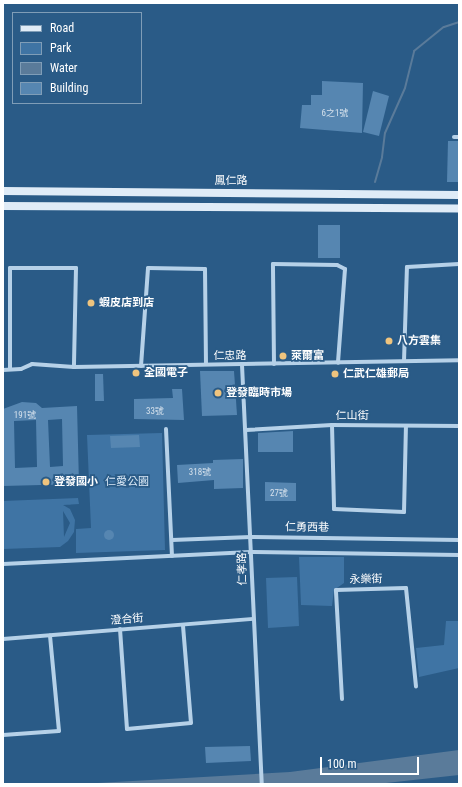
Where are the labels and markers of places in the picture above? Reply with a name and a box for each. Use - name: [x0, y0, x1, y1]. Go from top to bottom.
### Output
- place label: 蝦皮店到店: [99, 296, 154, 310]
- marker: 蝦皮店到店: [86, 298, 96, 308]
- place label: 八方雲集: [397, 334, 441, 348]
- marker: 八方雲集: [384, 336, 394, 346]
- place label: 萊爾富: [291, 349, 324, 363]
- marker: 萊爾富: [278, 351, 288, 361]
- place label: 全國電子: [144, 366, 188, 380]
- place label: 仁武仁雄郵局: [343, 367, 409, 381]
- marker: 全國電子: [131, 368, 141, 378]
- marker: 仁武仁雄郵局: [330, 369, 340, 379]
- place label: 登發臨時市場: [226, 386, 292, 400]
- marker: 登發臨時市場: [213, 388, 223, 398]
- place label: 登發國小: [54, 475, 98, 489]
- marker: 登發國小: [41, 477, 51, 487]

